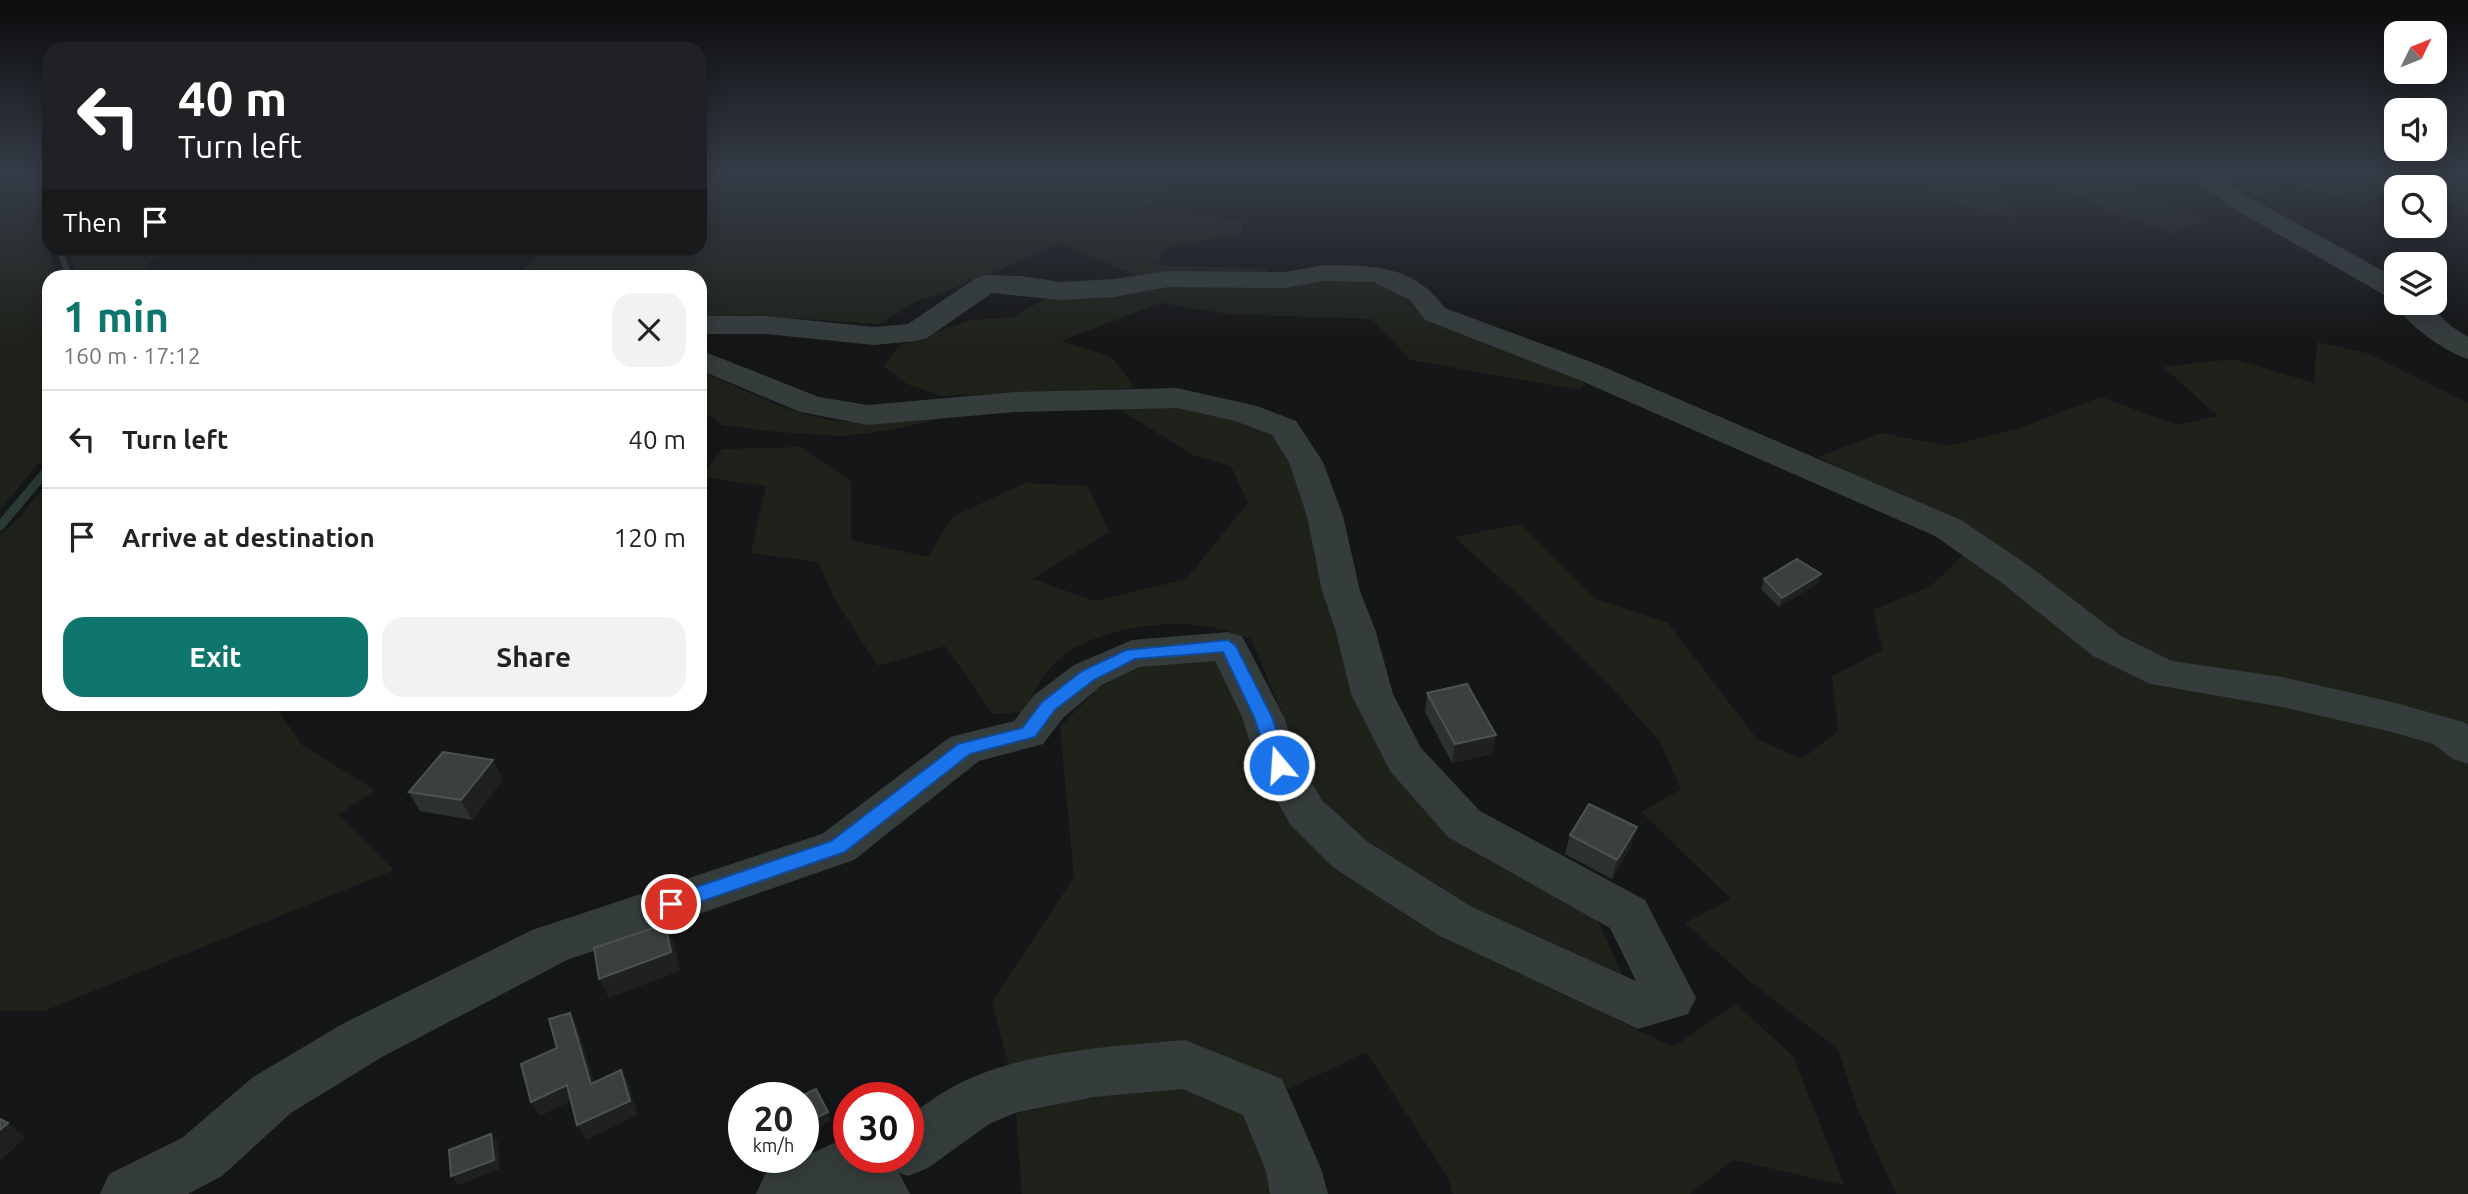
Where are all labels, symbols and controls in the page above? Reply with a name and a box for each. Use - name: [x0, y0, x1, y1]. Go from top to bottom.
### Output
- north arrow: [2384, 21, 2446, 84]
- map controls: [2384, 21, 2447, 315]
- icon: left: [63, 70, 154, 161]
- text: 40 m: [178, 70, 287, 125]
- button: sound: [2384, 98, 2447, 161]
- text: Turn left: [178, 128, 302, 164]
- button: search: [2384, 175, 2447, 238]
- icon: arrive: [136, 203, 174, 241]
- text: Then: [63, 208, 122, 237]
- button: layers: [2384, 252, 2447, 315]
- text: 1 min: [63, 293, 169, 340]
- button: close: [612, 293, 686, 367]
- text: 160 m · 17:12: [63, 343, 201, 368]
- icon: left: [63, 420, 101, 458]
- text: Turn left: [122, 425, 228, 454]
- text: 40 m: [628, 425, 686, 454]
- icon: arrive: [63, 518, 101, 556]
- text: Arrive at destination: [122, 523, 375, 552]
- text: 120 m: [614, 523, 686, 552]
- button: Exit: [63, 617, 368, 697]
- button: Share: [382, 617, 686, 697]
- position arrow: [1242, 728, 1316, 802]
- pin: [641, 874, 701, 934]
- icon: arrive: [652, 885, 690, 923]
- speed limit sign: 30: [833, 1082, 924, 1173]
- text: 20: [754, 1098, 793, 1138]
- text: km/h: [753, 1135, 794, 1155]

